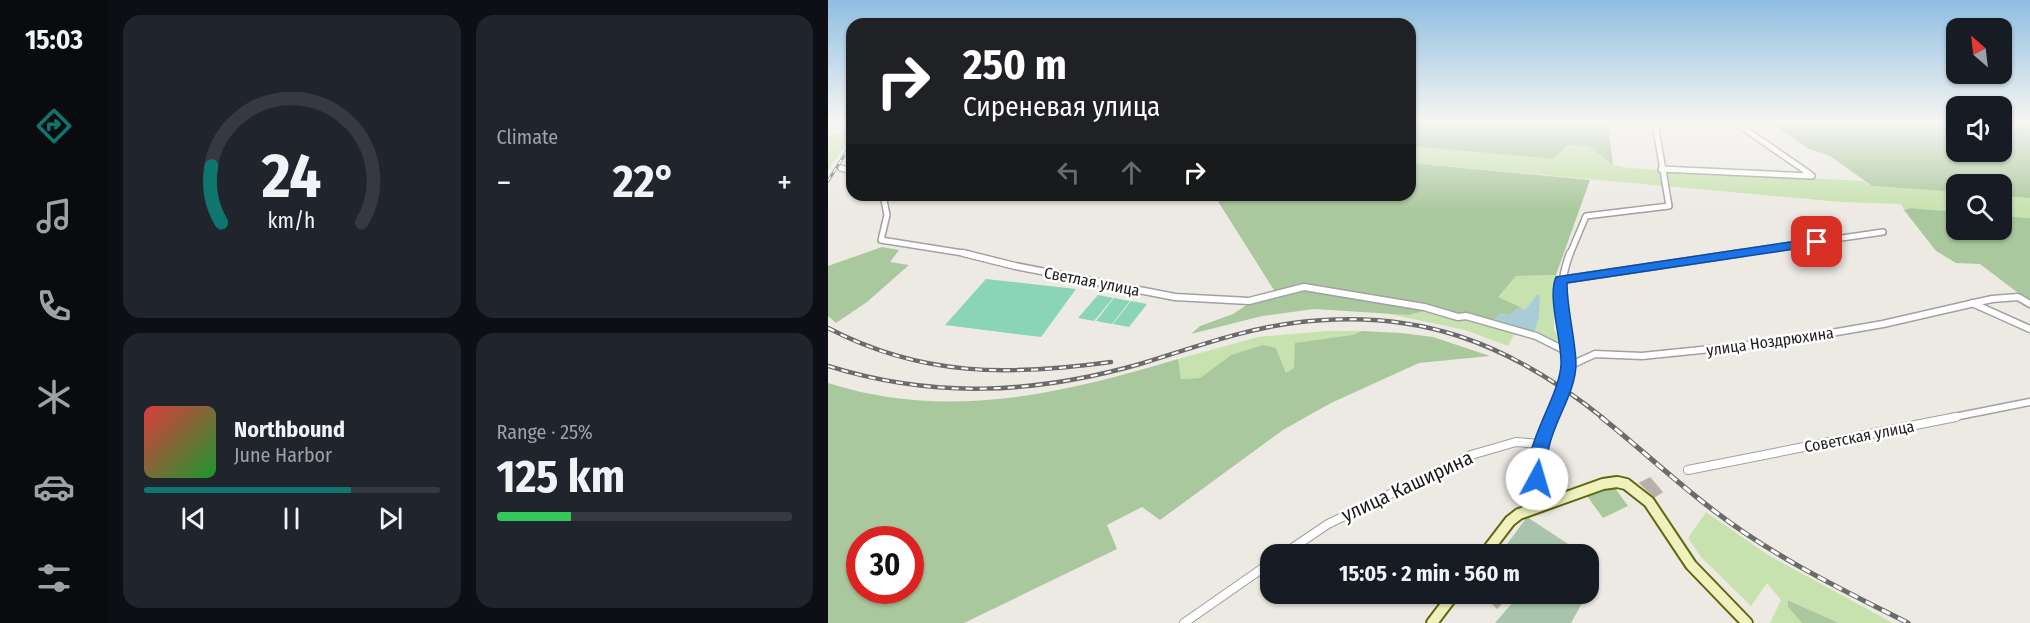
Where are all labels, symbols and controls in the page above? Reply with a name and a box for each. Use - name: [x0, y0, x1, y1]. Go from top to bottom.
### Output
- north arrow: [1946, 18, 2012, 84]
- map controls: [1946, 18, 2012, 240]
- text: 15:03: [25, 24, 83, 56]
- text: 250 m: [963, 40, 1067, 90]
- icon: right: [864, 42, 942, 120]
- text: Сиреневая улица: [963, 91, 1160, 123]
- button: sound: [1946, 96, 2012, 162]
- icon: directions: [33, 105, 75, 147]
- text: Climate: [497, 125, 558, 149]
- text: 24: [261, 139, 322, 214]
- text: 22°: [613, 155, 676, 209]
- icon: left: [1052, 156, 1085, 189]
- icon: ahead: [1115, 156, 1148, 189]
- icon: right: [1178, 156, 1211, 189]
- text: −: [497, 163, 511, 203]
- text: +: [777, 163, 792, 203]
- button: search: [1946, 174, 2012, 240]
- icon: music: [33, 195, 75, 237]
- text: km/h: [268, 209, 316, 235]
- pin: [1791, 216, 1842, 267]
- icon: arrive: [1800, 225, 1833, 258]
- street label: Светлая улица: [1042, 263, 1141, 300]
- icon: phone: [33, 285, 75, 327]
- street label: улица Ноздрюхина: [1705, 323, 1835, 360]
- icon: climate: [33, 376, 75, 418]
- text: Northbound: [234, 416, 345, 443]
- street label: Советская улица: [1803, 416, 1916, 456]
- text: Range · 25%: [497, 420, 593, 444]
- text: June Harbor: [234, 443, 332, 467]
- street label: улица Каширина: [1338, 445, 1476, 527]
- position arrow: [1505, 447, 1569, 511]
- text: 125 km: [497, 450, 625, 504]
- icon: car: [33, 466, 75, 508]
- icon: previous: [177, 502, 210, 535]
- icon: pause: [275, 502, 308, 535]
- icon: next: [374, 502, 407, 535]
- speed limit sign: 30: [846, 526, 924, 604]
- icon: filters: [33, 557, 75, 599]
- text: 15:05 · 2 min · 560 m: [1339, 560, 1520, 587]

